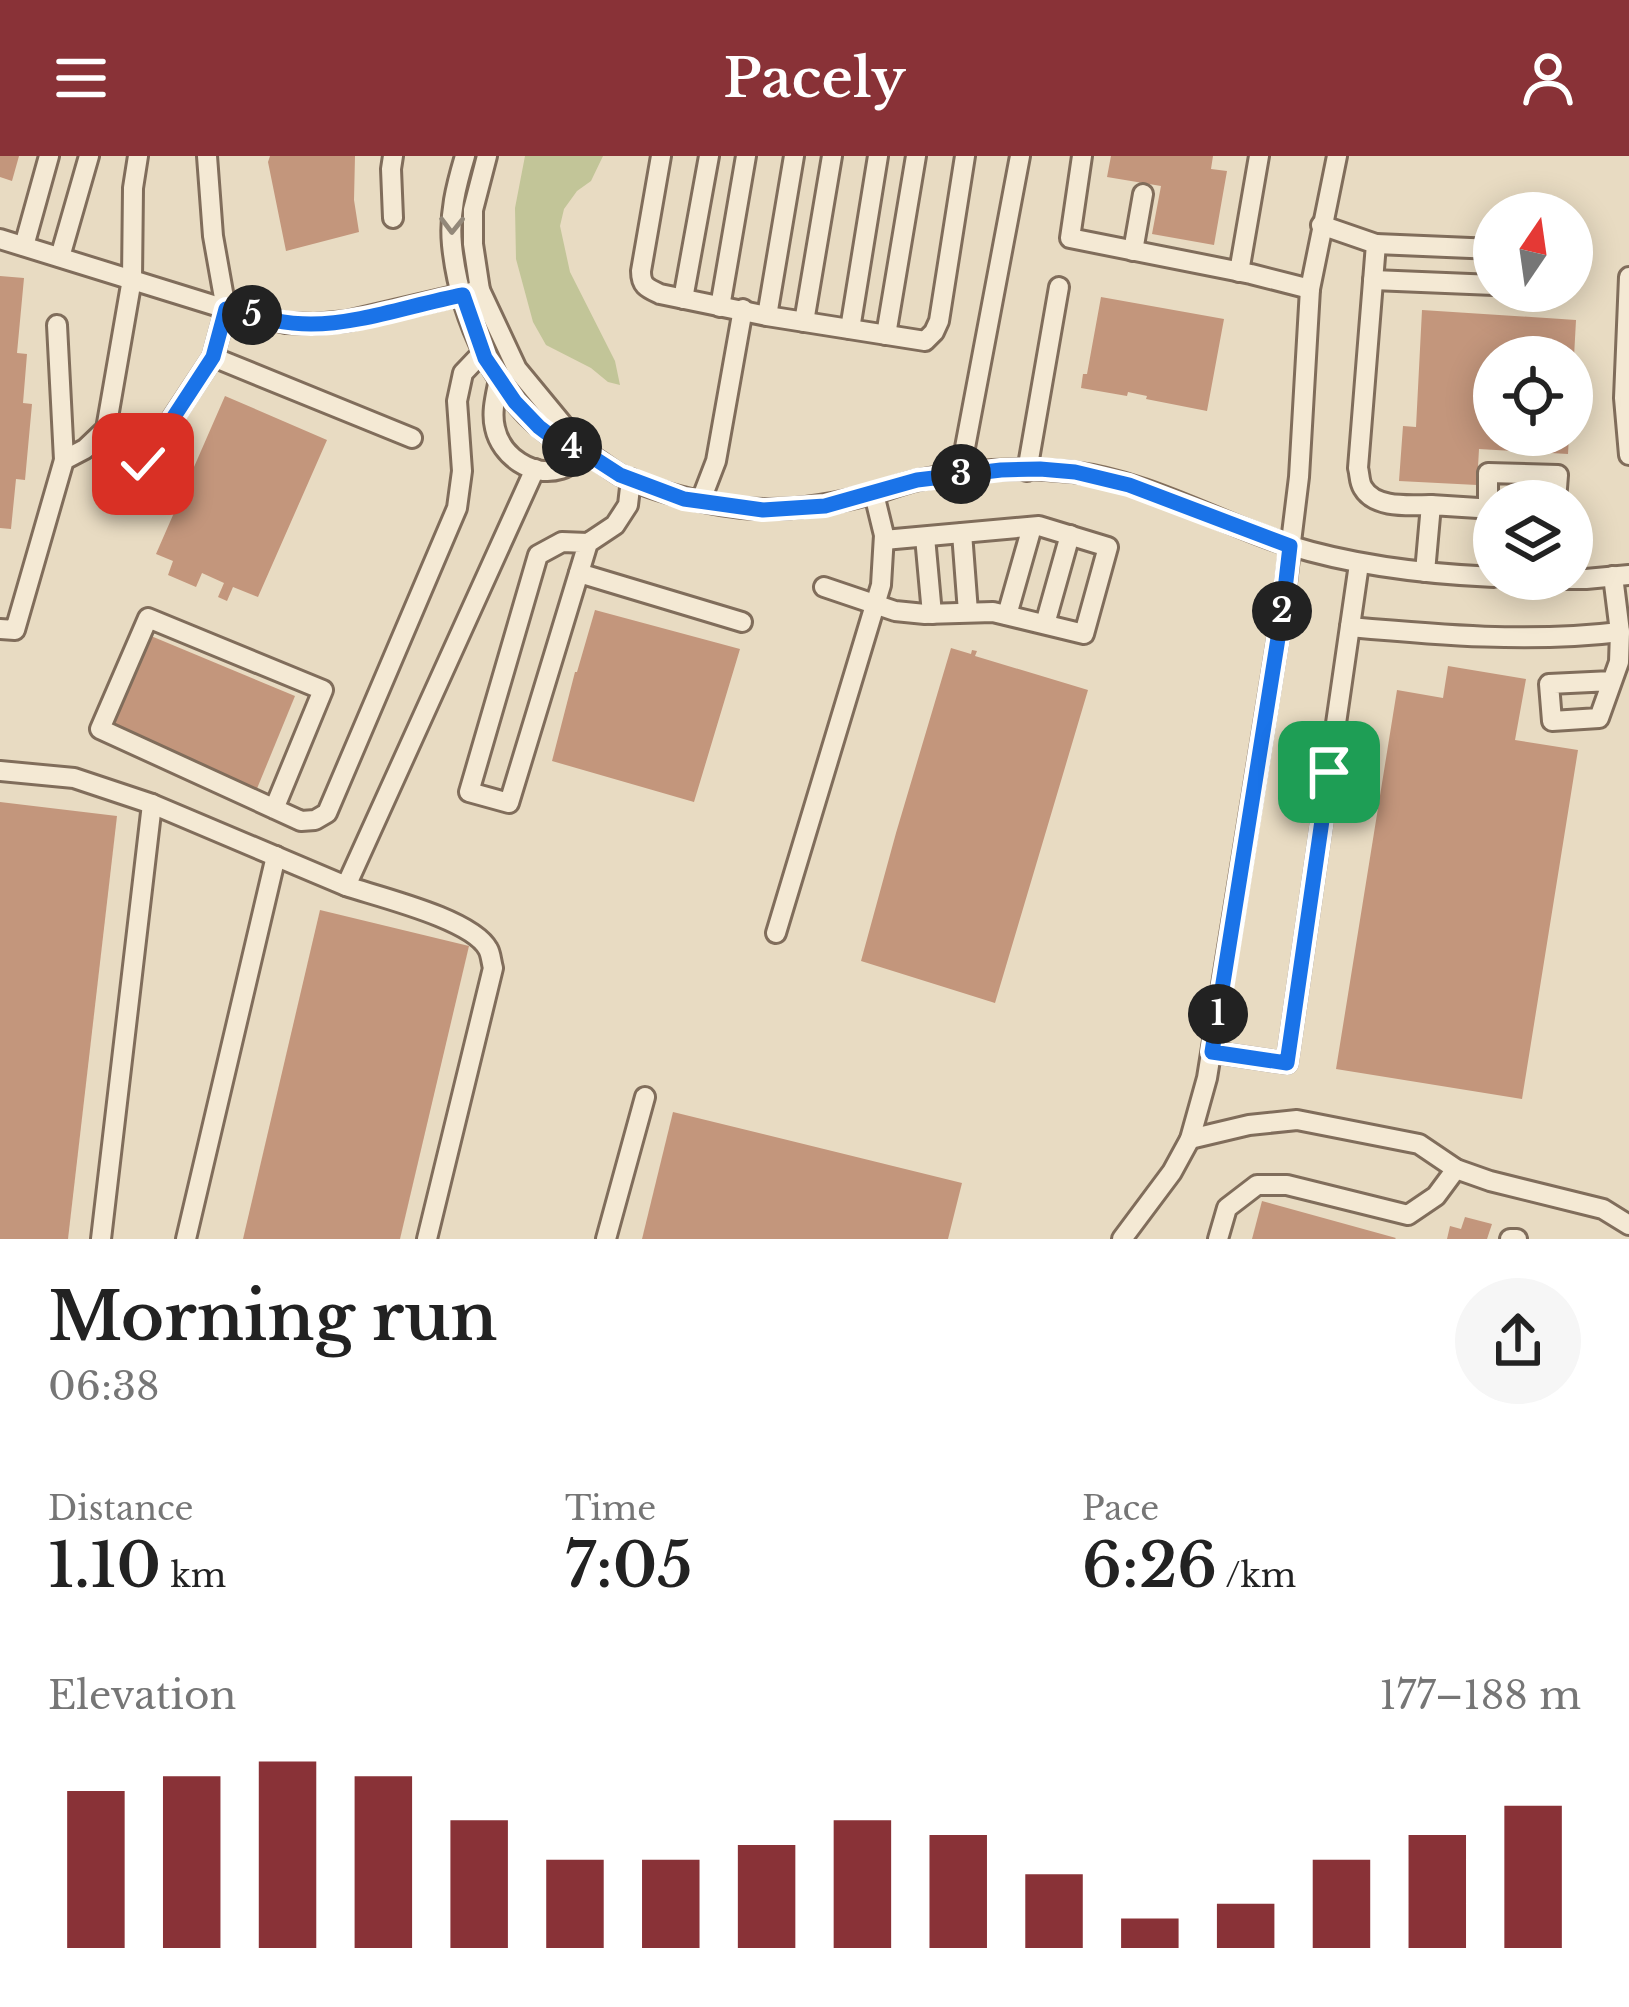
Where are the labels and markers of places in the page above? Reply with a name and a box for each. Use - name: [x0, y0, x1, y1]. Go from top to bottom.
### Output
- pin: 5: [222, 285, 282, 345]
- pin: [92, 413, 194, 515]
- pin: 4: [542, 417, 602, 477]
- pin: 3: [931, 444, 991, 504]
- pin: 2: [1252, 581, 1312, 641]
- pin: [1278, 721, 1380, 823]
- pin: 1: [1188, 984, 1248, 1044]

